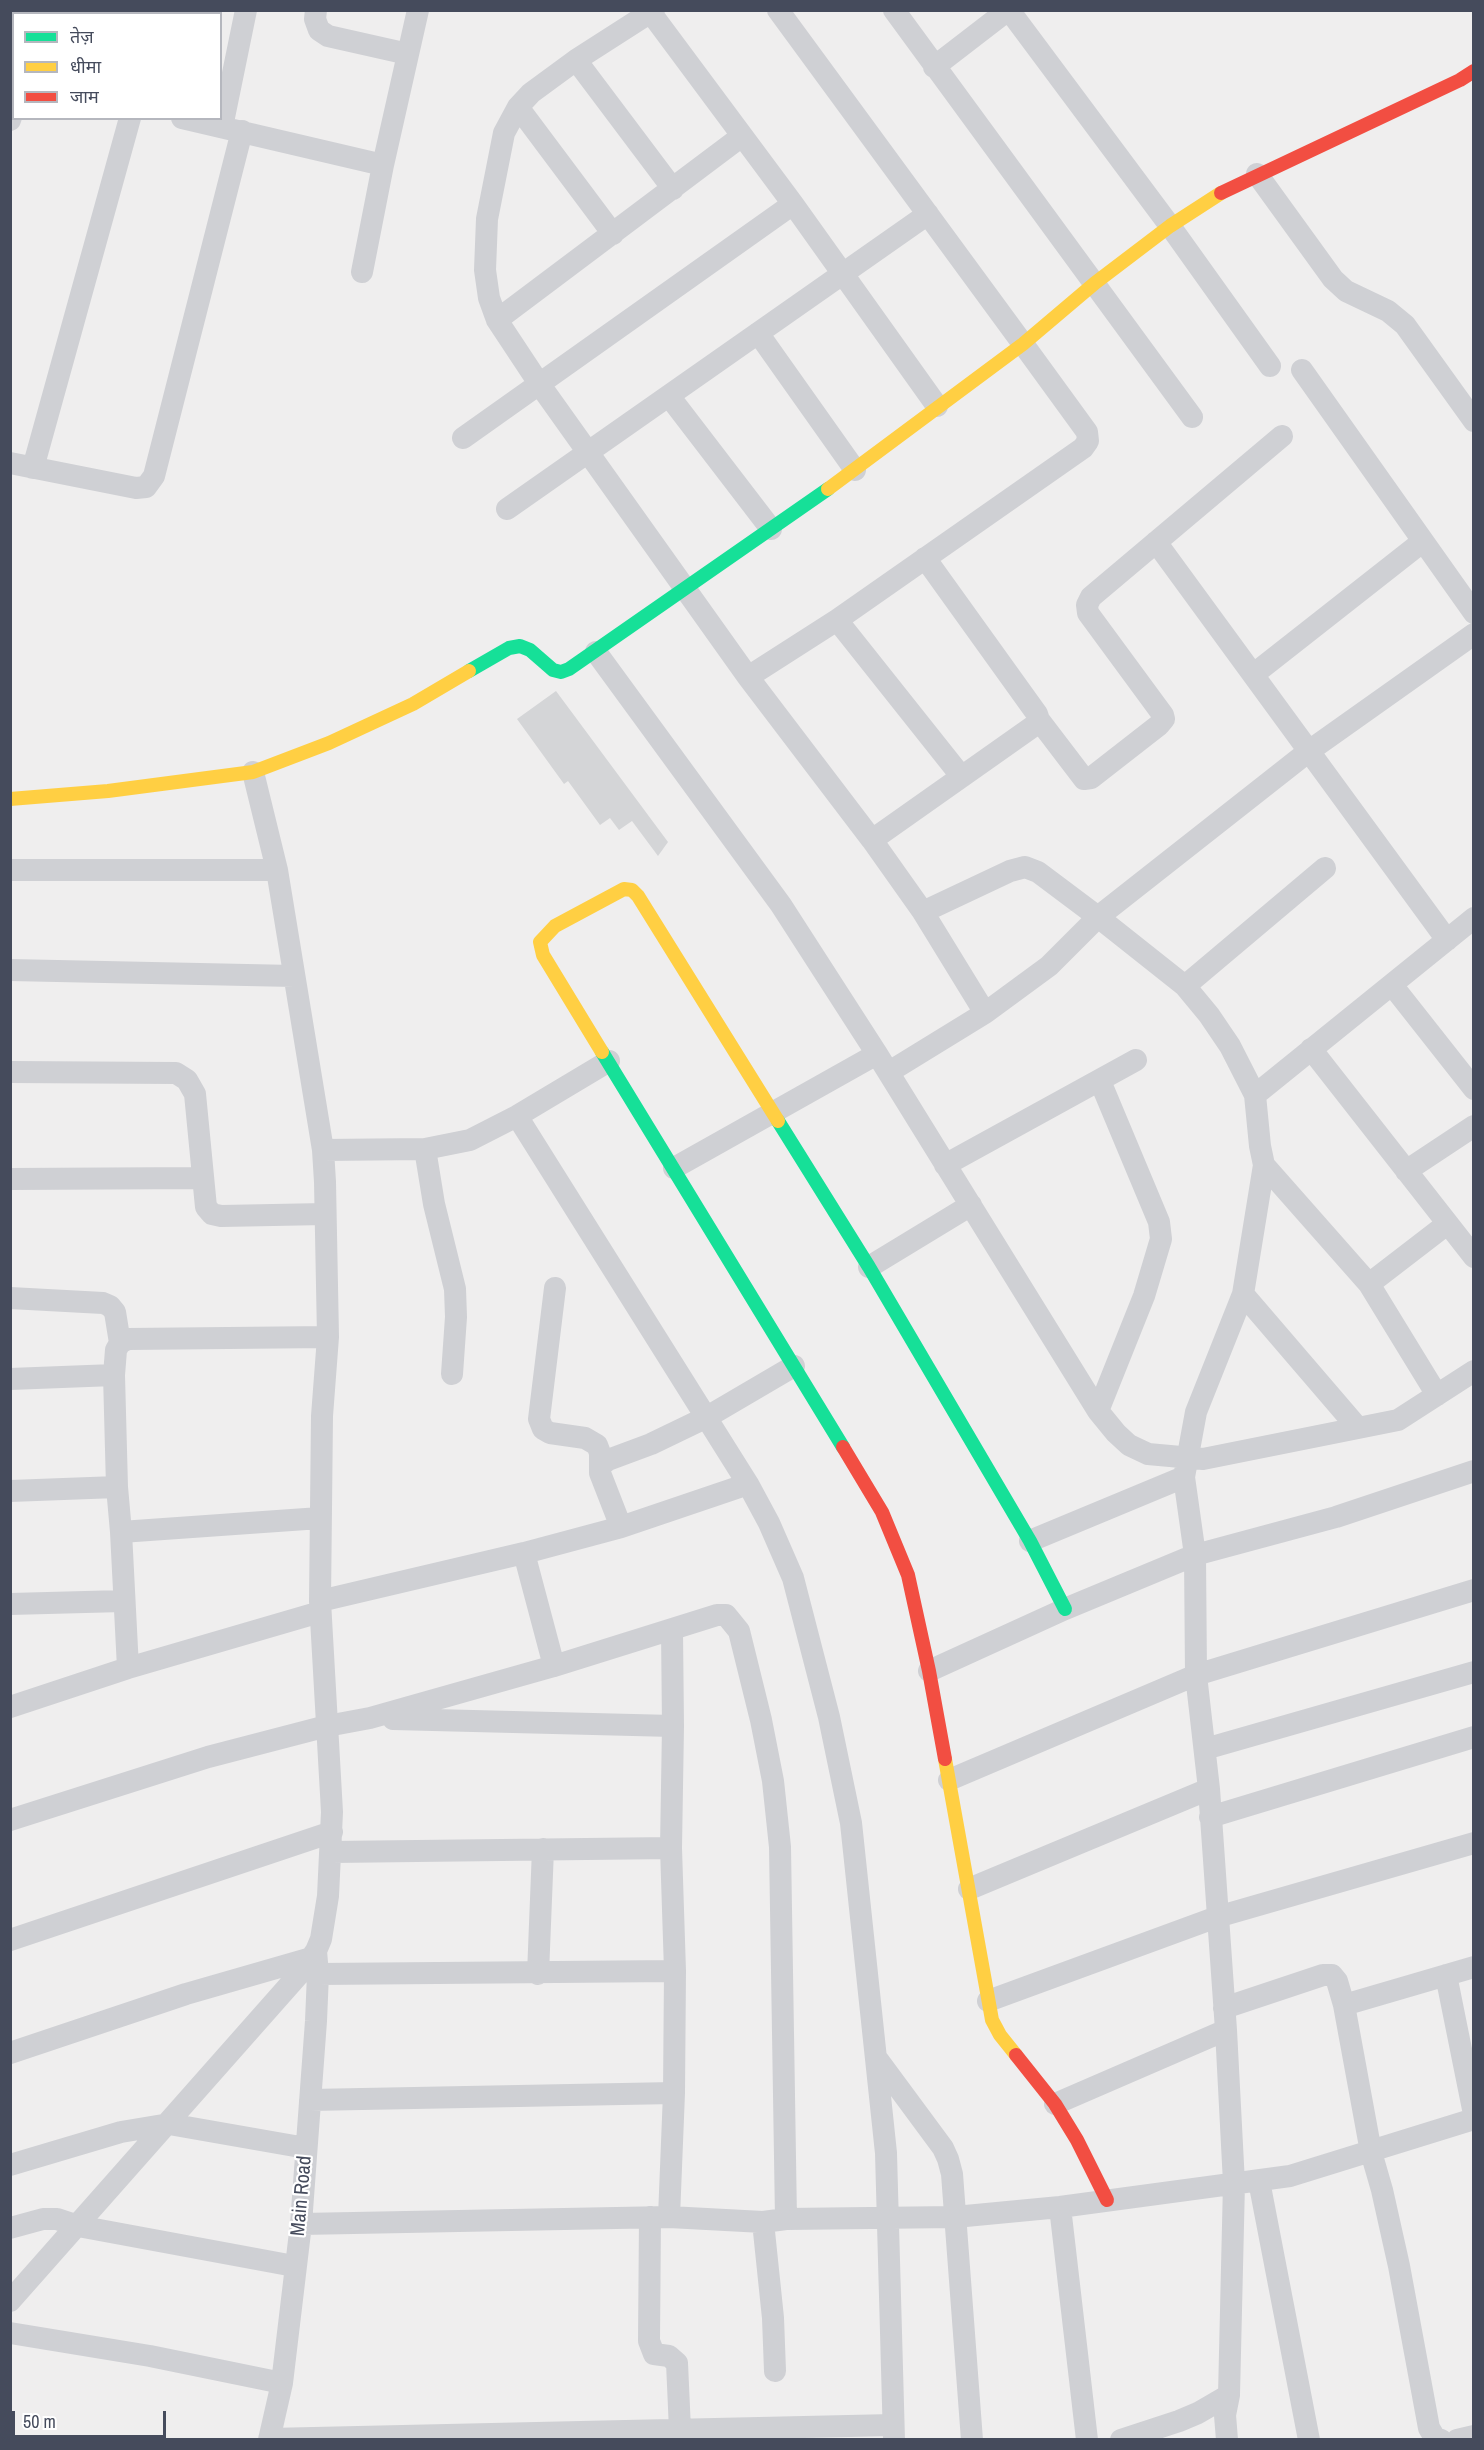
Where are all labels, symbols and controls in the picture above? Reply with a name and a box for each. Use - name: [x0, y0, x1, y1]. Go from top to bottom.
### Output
- legend: [12, 12, 222, 120]
- text: तेज़: [70, 24, 94, 49]
- text: धीमा: [70, 54, 101, 79]
- text: जाम: [70, 84, 99, 109]
- street label: Main Road: [287, 2155, 317, 2237]
- scale bar: [15, 2399, 170, 2437]
- text: 50 m: [23, 2409, 56, 2434]

